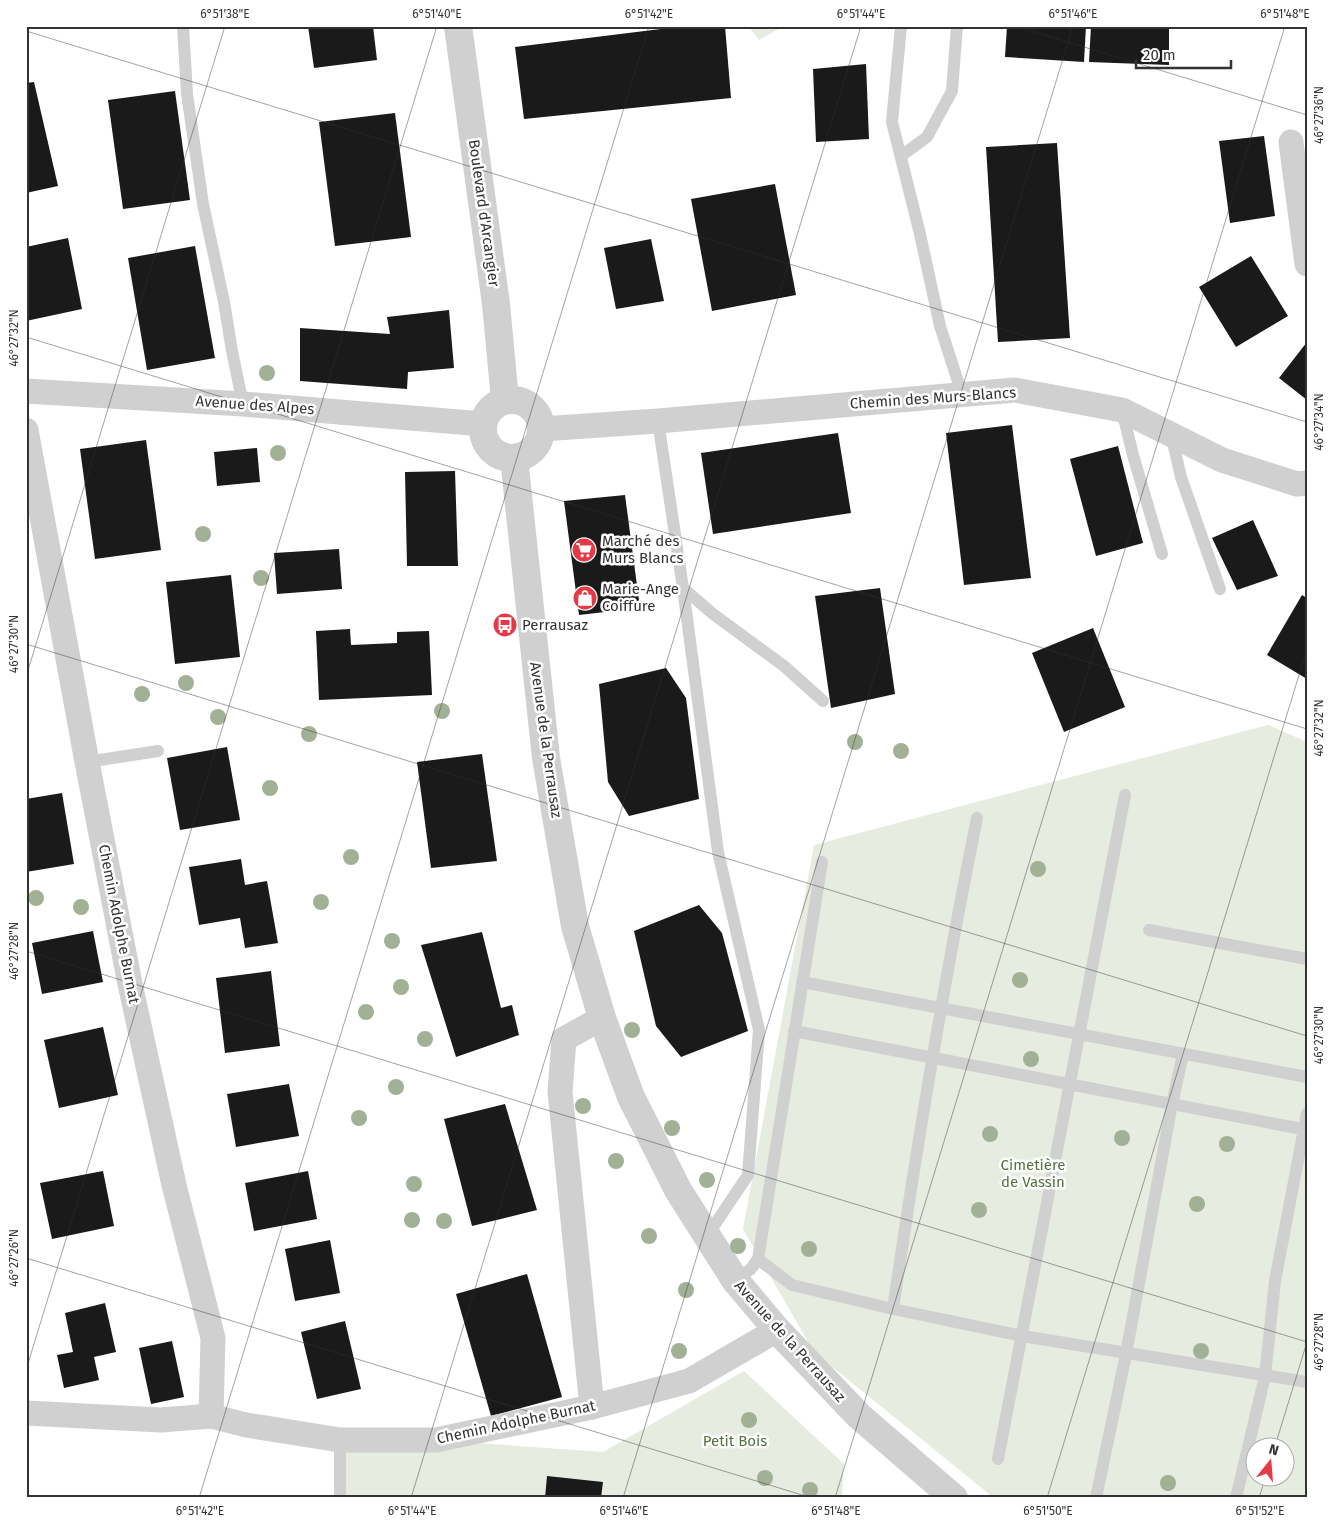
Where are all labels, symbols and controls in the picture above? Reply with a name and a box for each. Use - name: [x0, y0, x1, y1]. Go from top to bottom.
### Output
- text: 6°51'38"E: [200, 7, 250, 21]
- text: 6°51'40"E: [412, 7, 462, 21]
- text: 6°51'42"E: [625, 7, 673, 21]
- text: 6°51'44"E: [837, 7, 885, 21]
- text: 6°51'46"E: [1048, 7, 1098, 21]
- text: 6°51'48"E: [1260, 7, 1310, 21]
- scale bar: [1136, 38, 1230, 70]
- text: 20 m: [1143, 46, 1176, 64]
- text: 46°27'36"N: [1312, 86, 1326, 144]
- street label: Boulevard d'Arcangier: [465, 138, 503, 288]
- text: 46°27'32"N: [7, 309, 21, 367]
- street label: Chemin des Murs-Blancs: [849, 383, 1017, 413]
- street label: Avenue des Alpes: [195, 392, 315, 418]
- text: 46°27'34"N: [1312, 393, 1326, 451]
- place label: Marché des Murs Blancs: [602, 532, 684, 567]
- supermarket icon: Marché des Murs Blancs: [571, 537, 597, 563]
- place label: Marie-Ange Coiffure: [602, 580, 679, 615]
- shop icon: Marie-Ange Coiffure: [572, 585, 598, 611]
- bus stop icon: Perrausaz: [492, 612, 518, 638]
- text: 46°27'30"N: [7, 615, 21, 673]
- place label: Perrausaz: [522, 616, 588, 634]
- street label: Avenue de la Perrausaz: [526, 661, 566, 820]
- text: 46°27'32"N: [1312, 699, 1326, 757]
- street label: Chemin Adolphe Burnat: [95, 843, 143, 1006]
- text: 46°27'28"N: [7, 922, 21, 980]
- text: 46°27'30"N: [1312, 1006, 1326, 1064]
- park label: Cimetière de Vassin: [1001, 1156, 1066, 1191]
- text: 46°27'26"N: [7, 1229, 21, 1287]
- street label: Avenue de la Perrausaz: [731, 1277, 850, 1406]
- text: 46°27'28"N: [1312, 1313, 1326, 1371]
- street label: Chemin Adolphe Burnat: [435, 1396, 597, 1448]
- park label: Petit Bois: [703, 1432, 767, 1450]
- north arrow: [1246, 1436, 1296, 1486]
- text: N: [1267, 1441, 1281, 1460]
- text: 6°51'42"E: [176, 1504, 224, 1518]
- text: 6°51'44"E: [388, 1504, 436, 1518]
- text: 6°51'46"E: [599, 1504, 649, 1518]
- text: 6°51'48"E: [811, 1504, 861, 1518]
- text: 6°51'50"E: [1023, 1504, 1073, 1518]
- text: 6°51'52"E: [1236, 1504, 1284, 1518]

